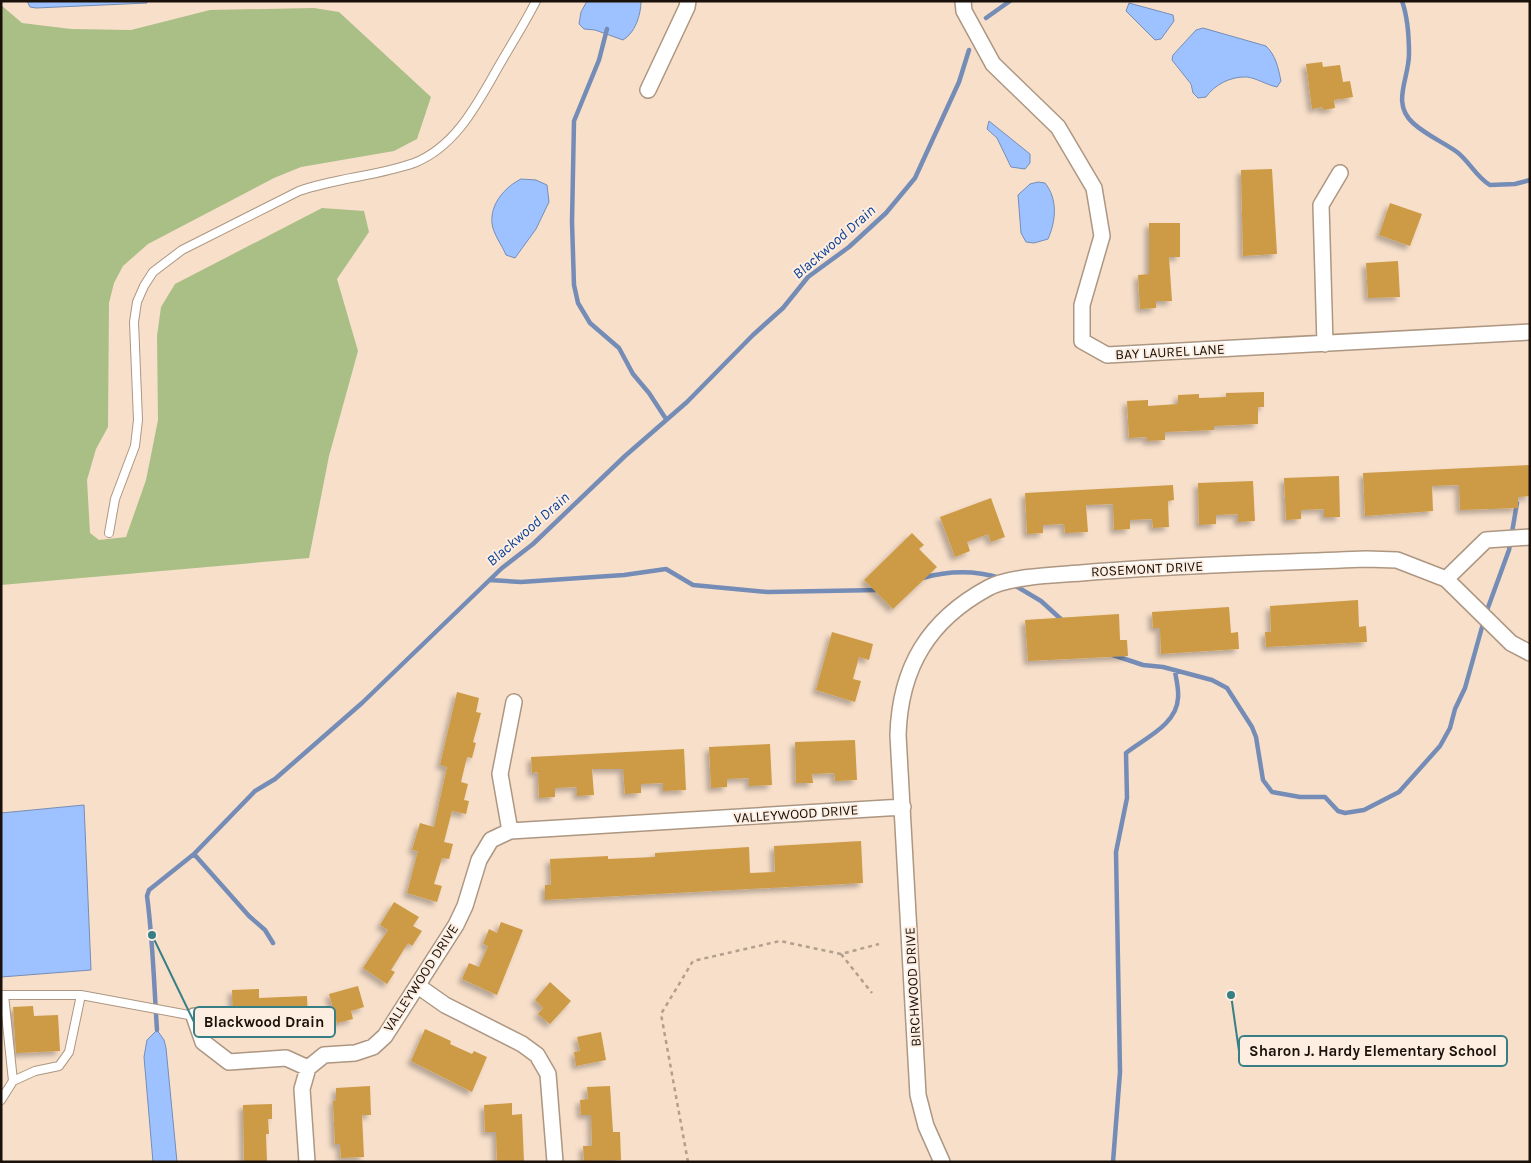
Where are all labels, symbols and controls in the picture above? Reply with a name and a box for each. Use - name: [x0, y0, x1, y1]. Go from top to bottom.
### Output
- water label: Blackwood Drain: [789, 201, 879, 283]
- street label: BAY LAUREL LANE: [1115, 341, 1225, 363]
- water label: Blackwood Drain: [483, 488, 573, 570]
- street label: ROSEMONT DRIVE: [1091, 558, 1203, 580]
- street label: VALLEYWOOD DRIVE: [733, 801, 859, 827]
- street label: VALLEYWOOD DRIVE: [380, 921, 462, 1035]
- street label: BIRCHWOOD DRIVE: [901, 927, 925, 1047]
- callout: Blackwood Drain: [194, 1007, 335, 1037]
- text: Blackwood Drain: [204, 1013, 324, 1031]
- callout: Sharon J. Hardy Elementary School: [1239, 1036, 1507, 1066]
- text: Sharon J. Hardy Elementary School: [1249, 1042, 1497, 1060]

